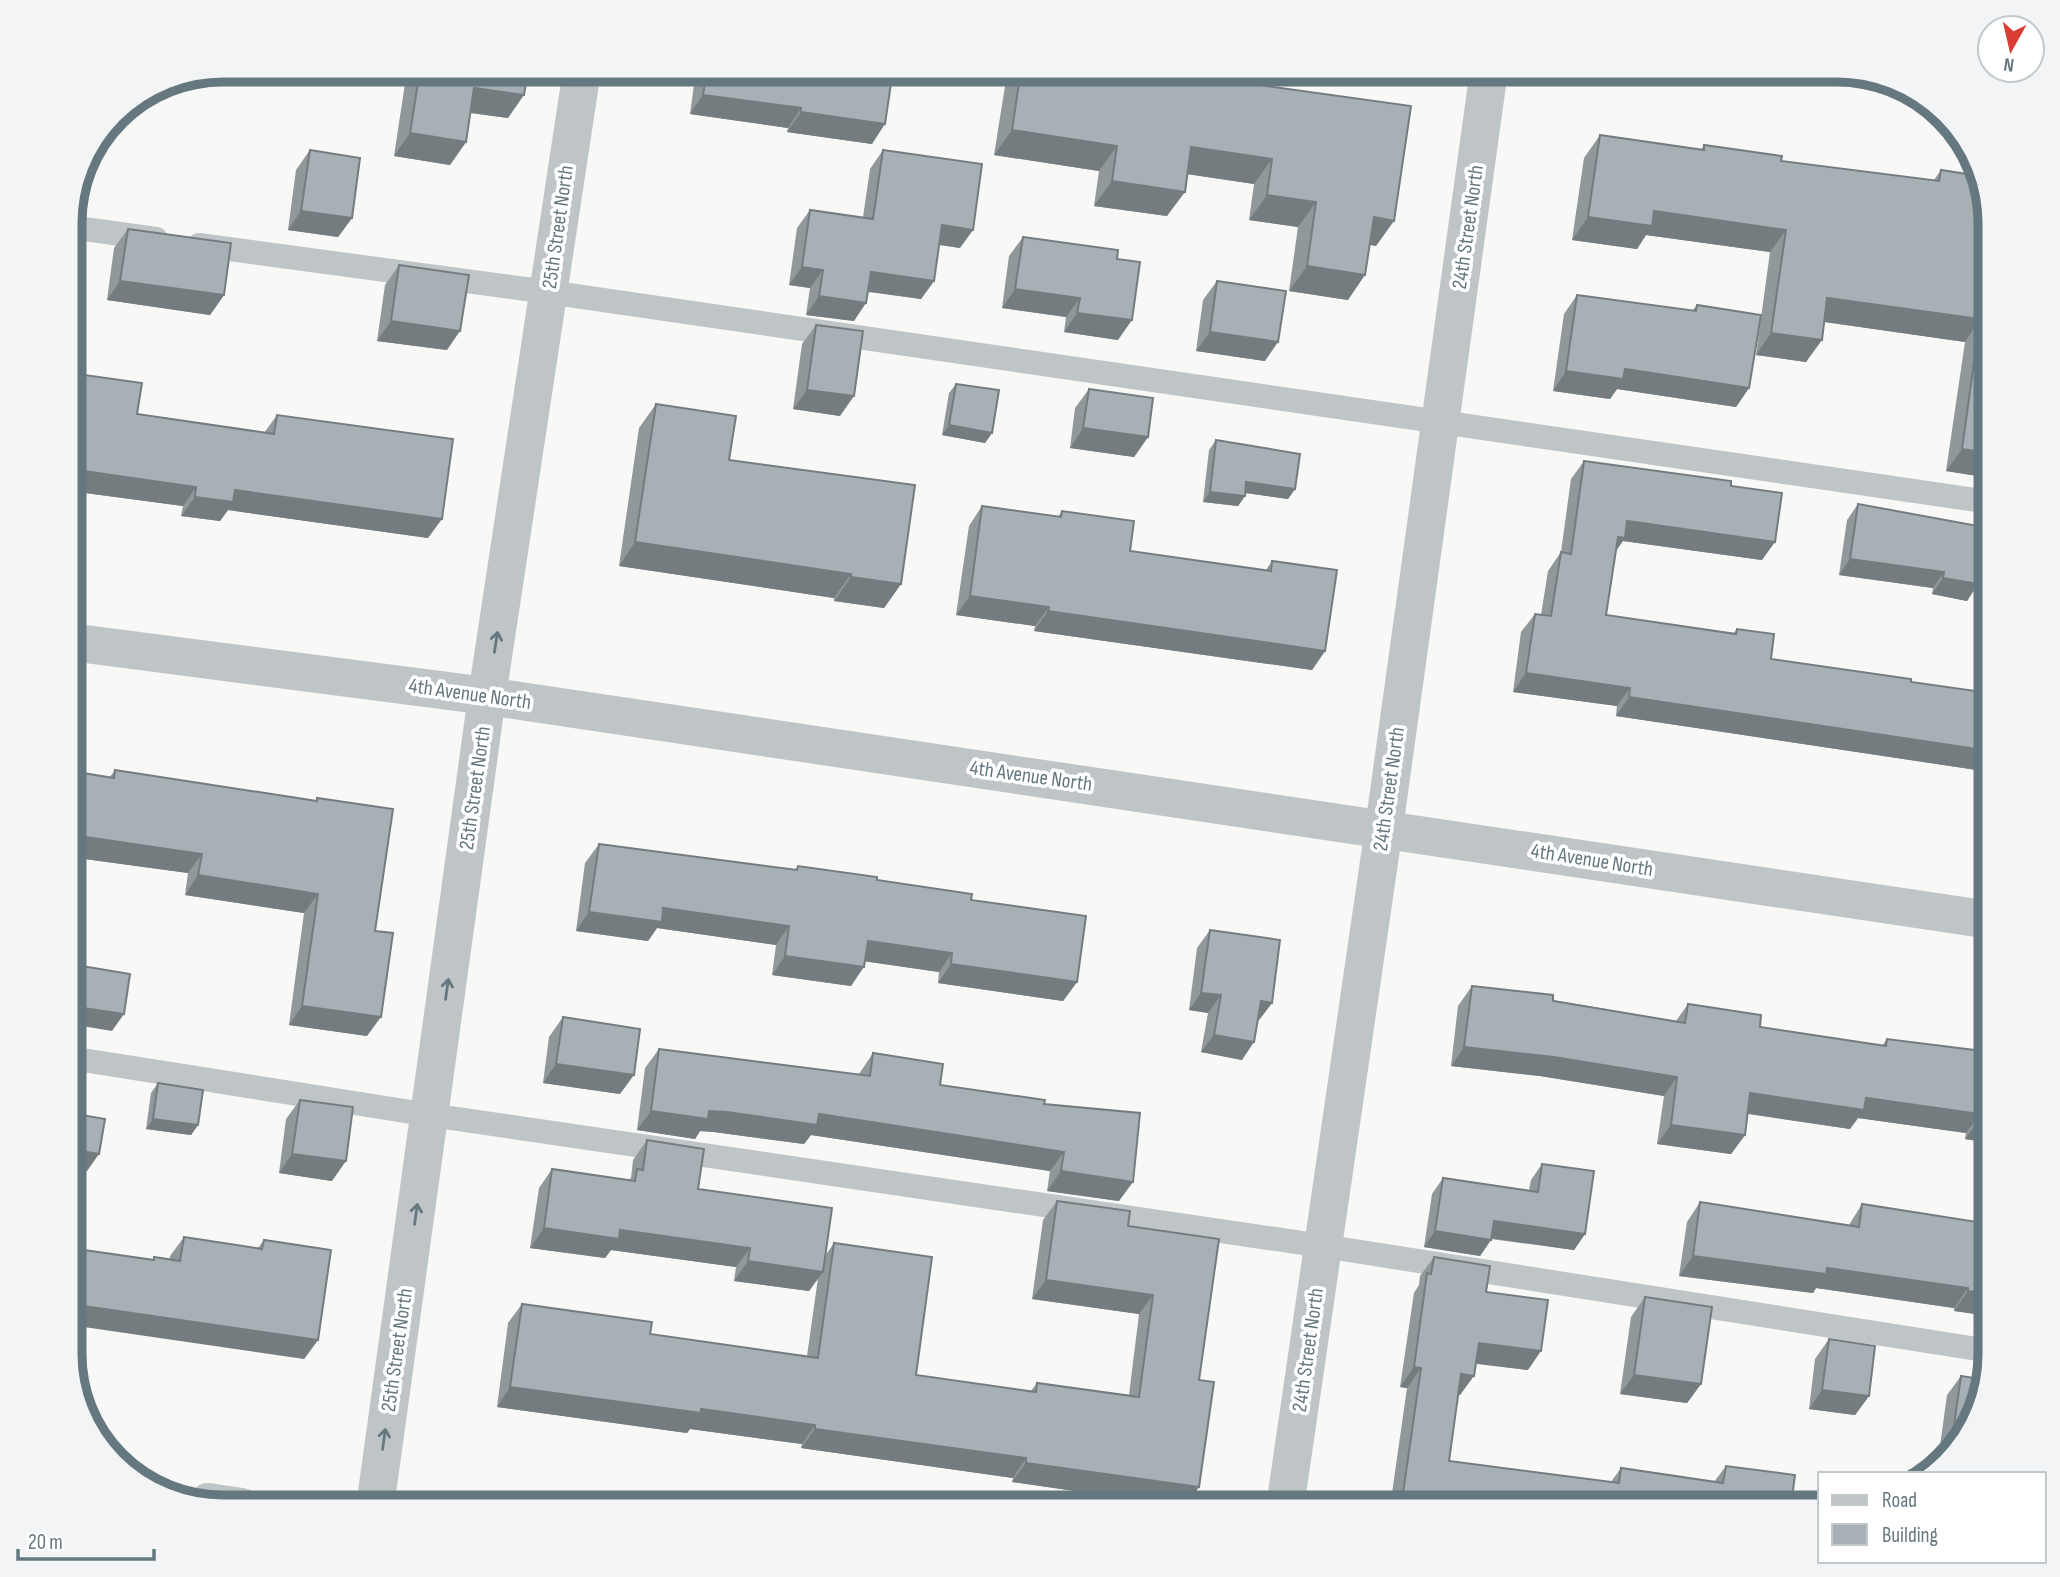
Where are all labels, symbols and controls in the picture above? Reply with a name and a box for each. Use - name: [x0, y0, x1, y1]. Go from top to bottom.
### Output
- north arrow: [1976, 14, 2046, 84]
- text: N: [2002, 52, 2015, 76]
- street label: 24th Street North: [1447, 163, 1489, 291]
- street label: 25th Street North: [537, 164, 579, 290]
- one-way arrow: [489, 631, 502, 654]
- street label: 4th Avenue North: [407, 673, 533, 715]
- street label: 25th Street North: [454, 725, 496, 851]
- street label: 24th Street North: [1368, 725, 1410, 853]
- street label: 4th Avenue North: [968, 755, 1094, 797]
- street label: 4th Avenue North: [1529, 838, 1655, 882]
- one-way arrow: [441, 978, 454, 1001]
- one-way arrow: [409, 1203, 422, 1226]
- street label: 24th Street North: [1287, 1286, 1329, 1414]
- street label: 25th Street North: [376, 1287, 418, 1413]
- one-way arrow: [378, 1429, 391, 1451]
- legend: [1818, 1472, 2046, 1563]
- text: Road: [1882, 1488, 1917, 1513]
- scale bar: [18, 1518, 154, 1562]
- text: Building: [1882, 1523, 1938, 1548]
- text: 20 m: [28, 1530, 63, 1555]

